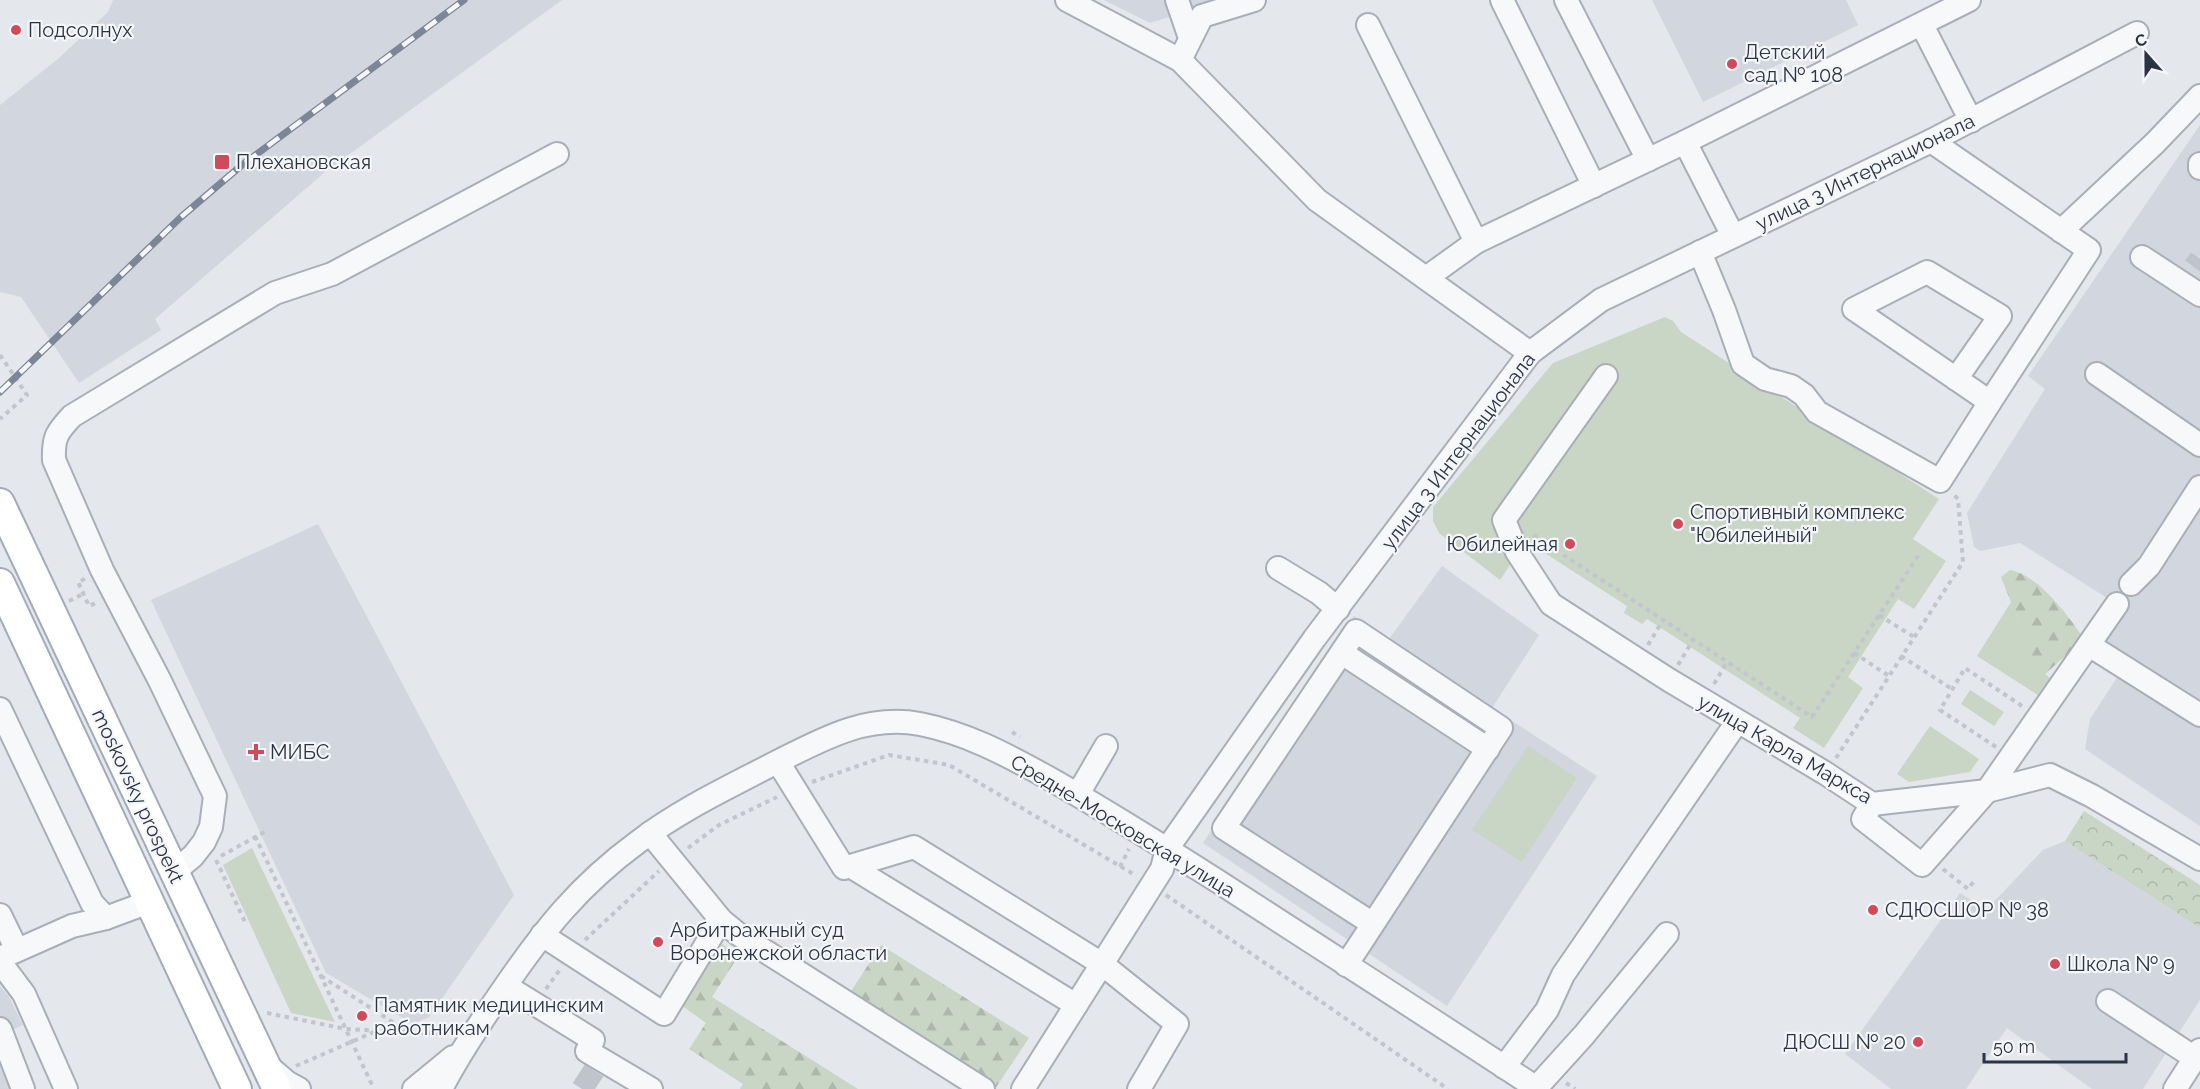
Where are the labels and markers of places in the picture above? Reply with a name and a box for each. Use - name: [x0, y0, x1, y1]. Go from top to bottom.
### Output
- place label: Подсолнух: [28, 18, 132, 42]
- marker: Подсолнух: [9, 23, 23, 37]
- place label: Детский сад № 108: [1744, 40, 1843, 87]
- marker: Детский сад № 108: [1725, 57, 1739, 71]
- place label: Плехановская: [236, 150, 371, 174]
- marker: Плехановская: [213, 153, 231, 171]
- place label: Спортивный комплекс "Юбилейный": [1690, 500, 1905, 547]
- marker: Спортивный комплекс "Юбилейный": [1671, 517, 1685, 531]
- place label: Юбилейная: [1446, 532, 1558, 556]
- marker: Юбилейная: [1563, 537, 1577, 551]
- place label: МИБС: [270, 740, 330, 764]
- marker: МИБС: [247, 743, 265, 761]
- place label: СДЮСШОР № 38: [1885, 898, 2049, 922]
- marker: СДЮСШОР № 38: [1866, 903, 1880, 917]
- place label: Арбитражный суд Воронежской области: [670, 918, 887, 965]
- marker: Арбитражный суд Воронежской области: [651, 935, 665, 949]
- place label: Школа № 9: [2067, 952, 2175, 976]
- marker: Школа № 9: [2048, 957, 2062, 971]
- place label: Памятник медицинским работникам: [374, 993, 604, 1040]
- marker: Памятник медицинским работникам: [355, 1009, 369, 1023]
- place label: ДЮСШ № 20: [1783, 1030, 1906, 1054]
- marker: ДЮСШ № 20: [1911, 1035, 1925, 1049]

